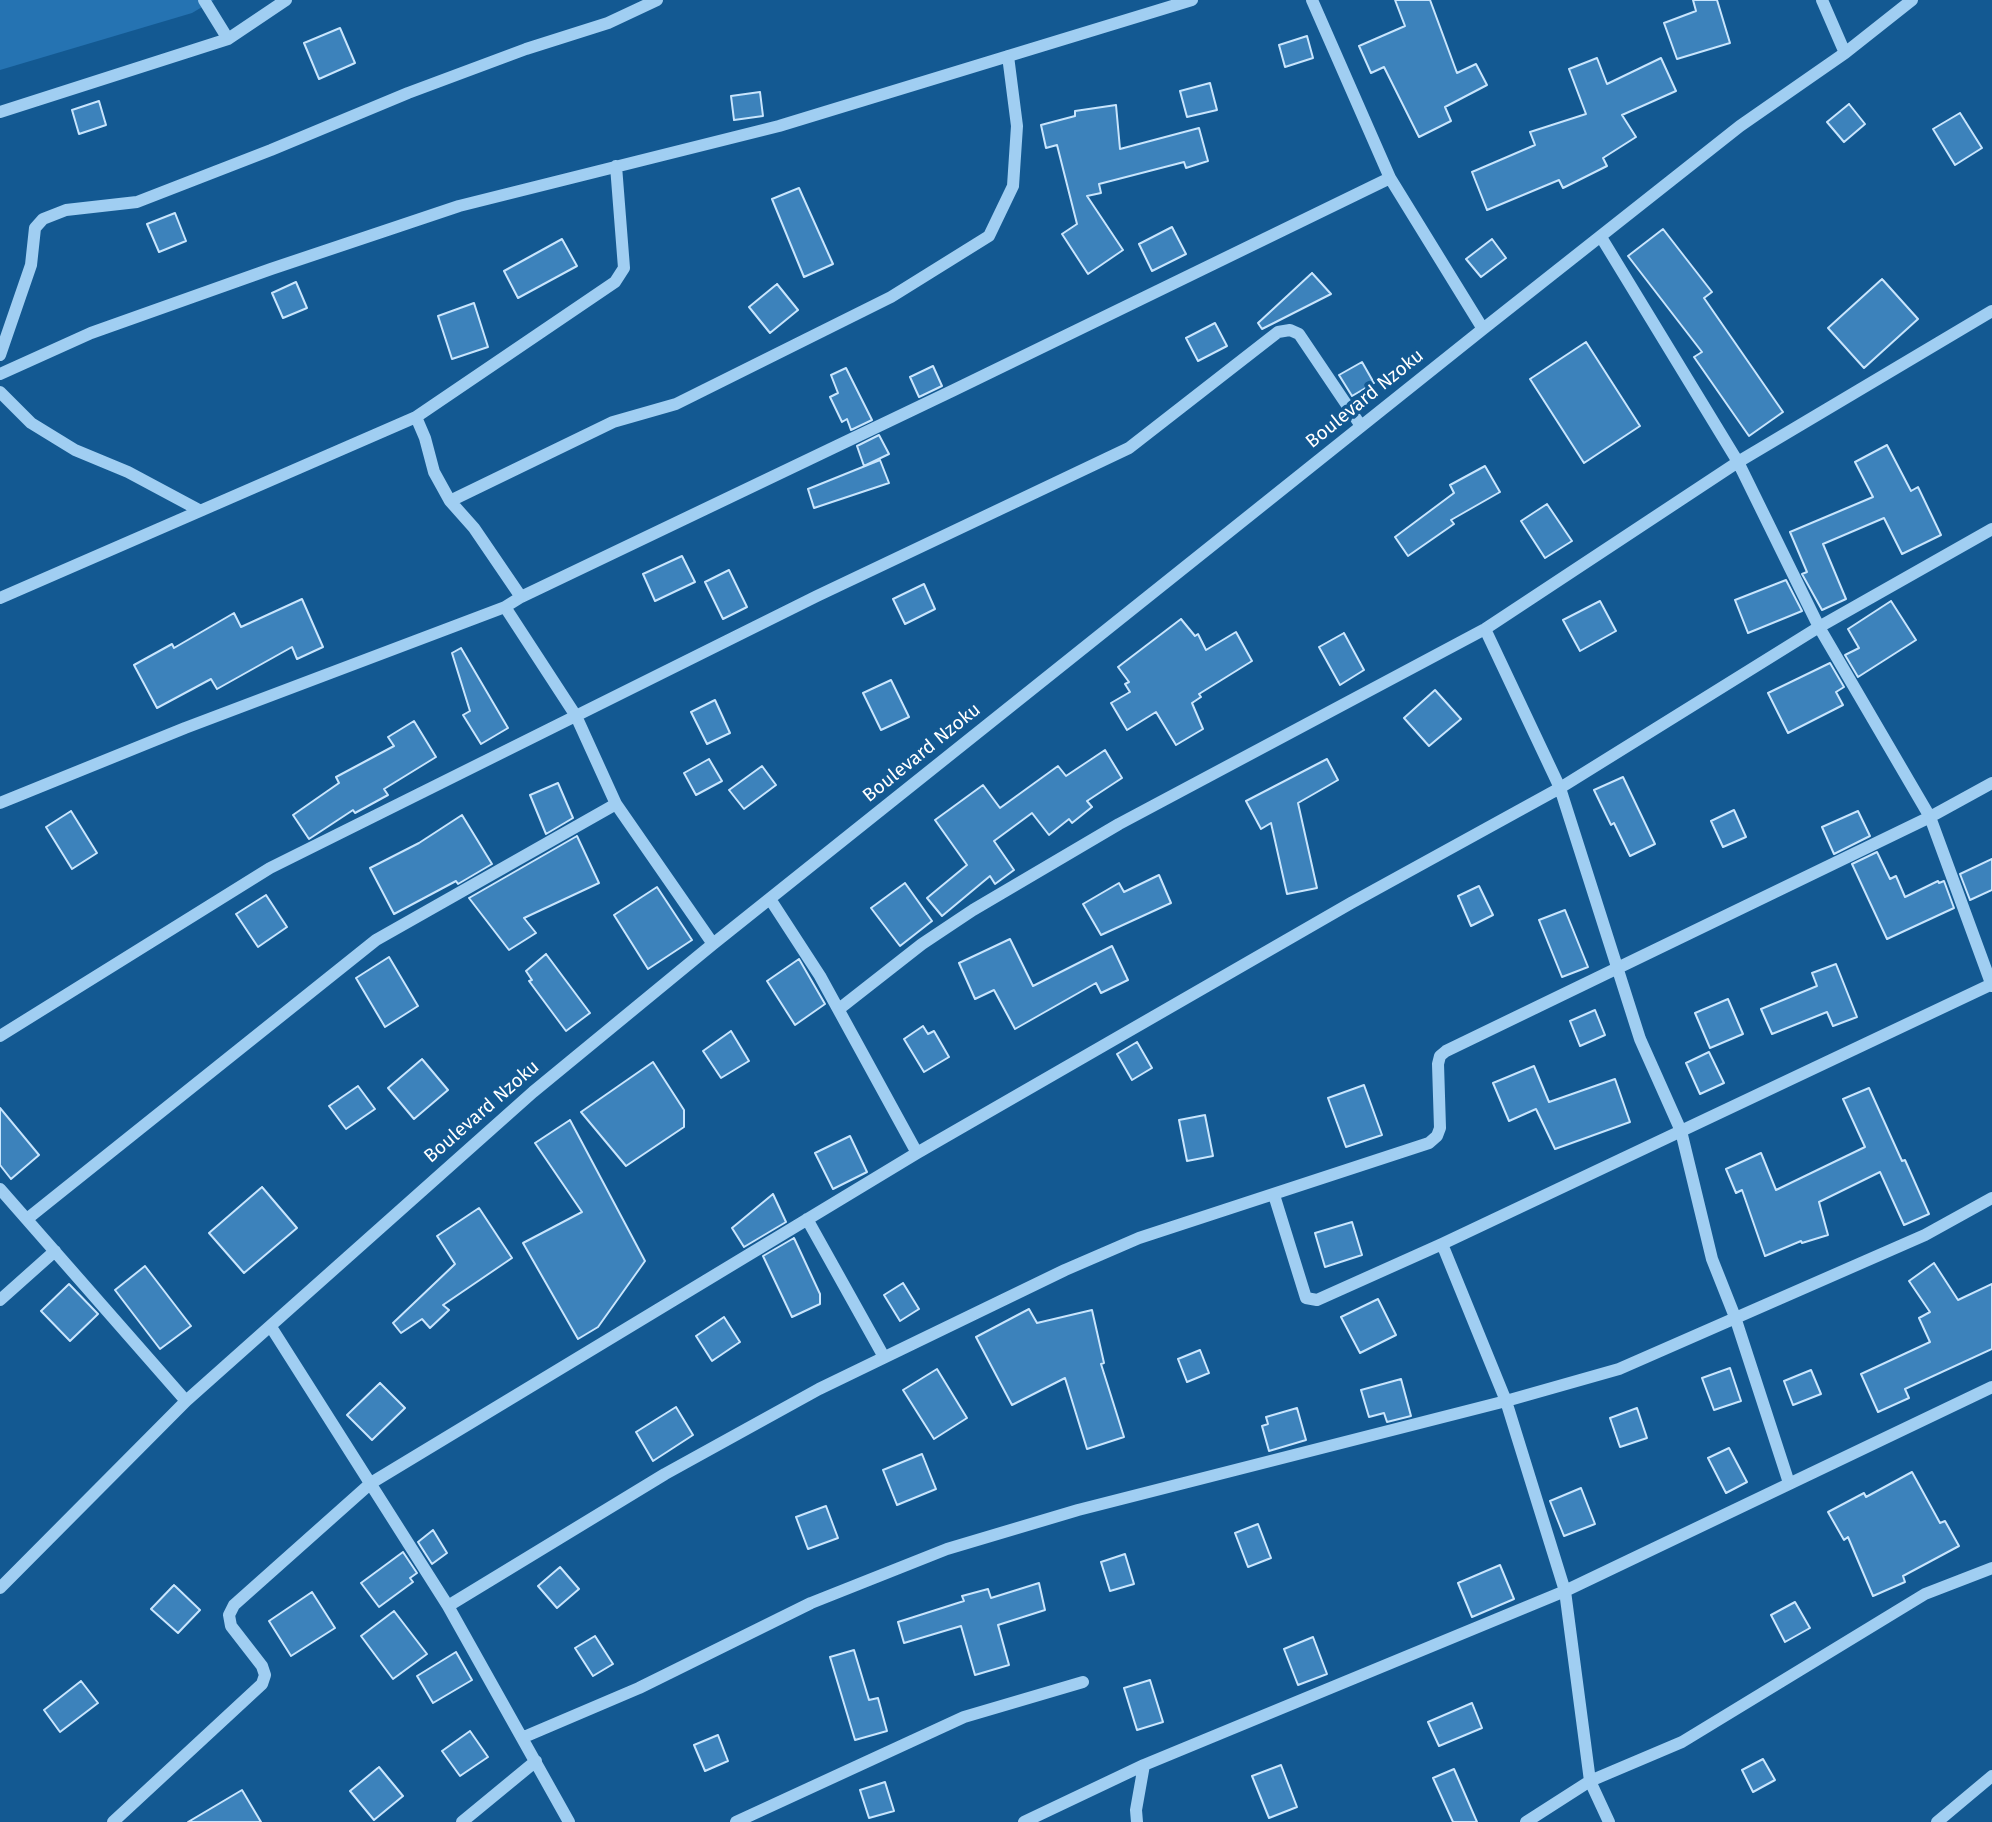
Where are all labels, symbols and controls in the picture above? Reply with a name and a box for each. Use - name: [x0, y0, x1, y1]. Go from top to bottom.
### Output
- street label: Boulevard Nzoku: [1302, 345, 1428, 453]
- street label: Boulevard Nzoku: [859, 699, 985, 807]
- street label: Boulevard Nzoku: [420, 1056, 544, 1168]

